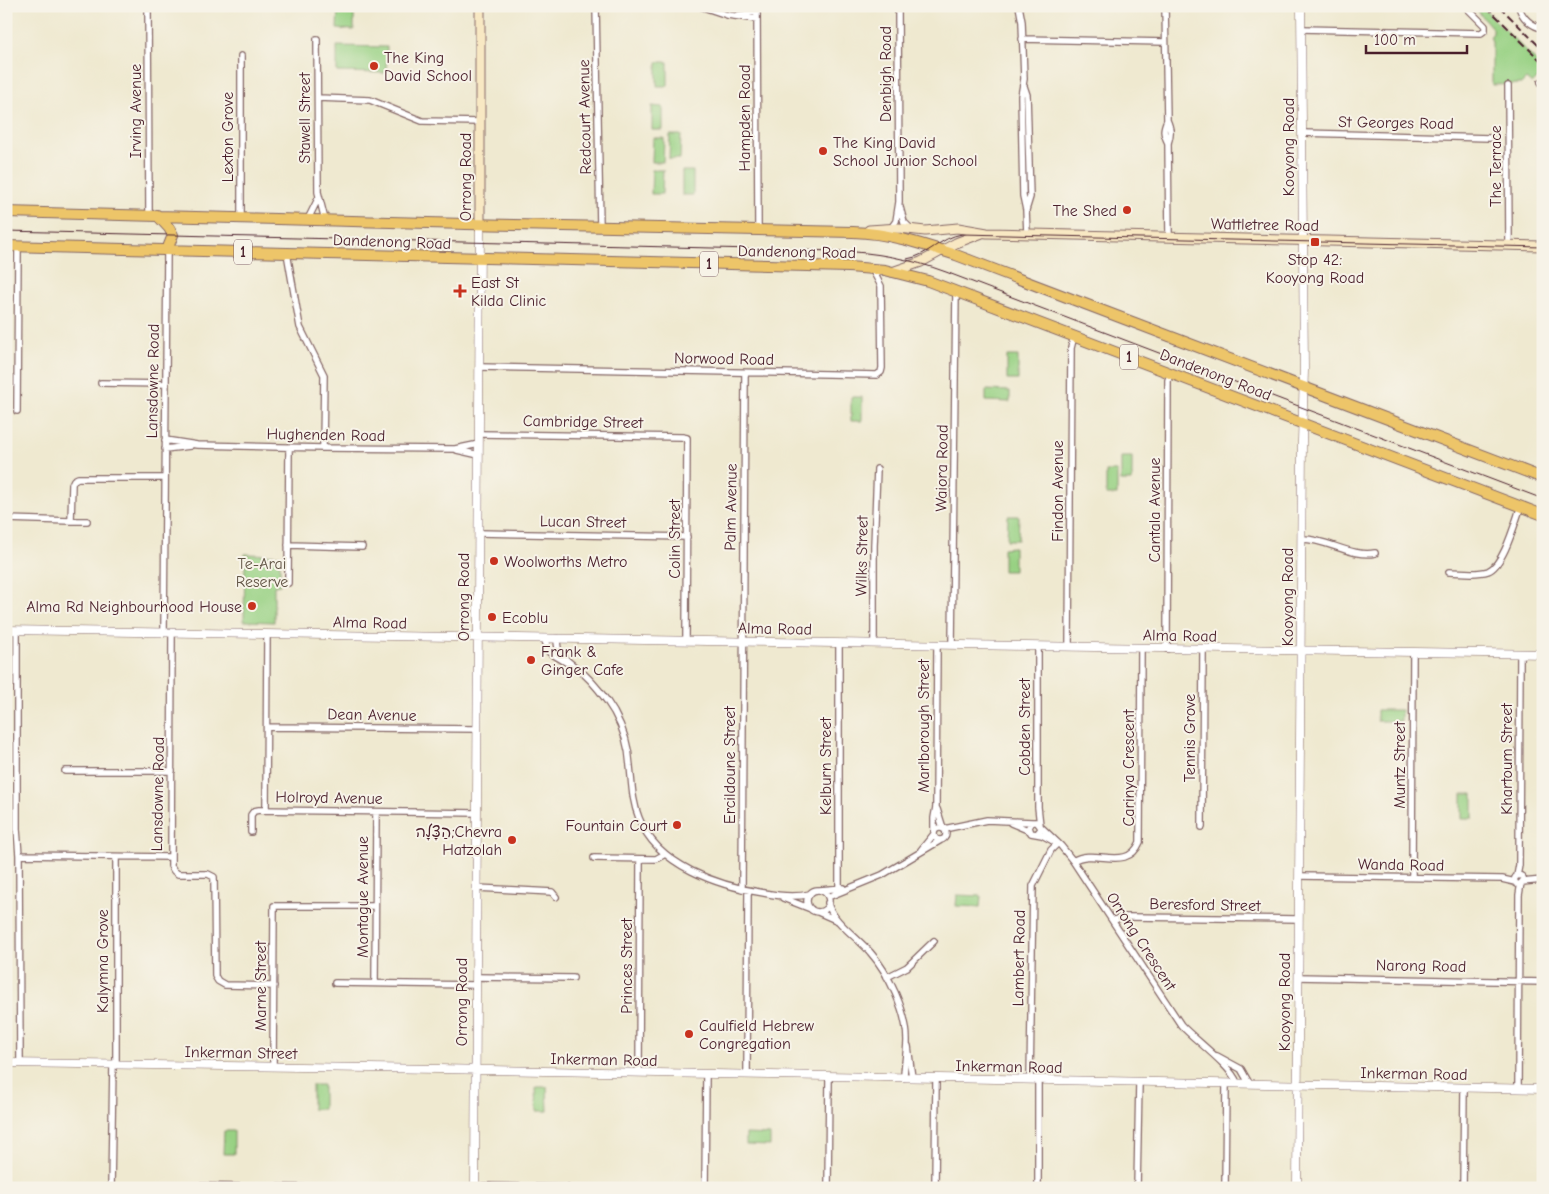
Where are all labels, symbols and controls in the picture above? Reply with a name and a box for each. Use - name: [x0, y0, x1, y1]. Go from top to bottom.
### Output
- scale bar: [1366, 22, 1468, 54]
- street label: Denbigh Road: [877, 26, 895, 122]
- text: 100 m: [1374, 31, 1416, 49]
- place label: The King David School: [384, 49, 472, 85]
- street label: Redcourt Avenue: [575, 59, 595, 175]
- marker: The King David School: [368, 60, 380, 72]
- street label: Irving Avenue: [127, 64, 145, 158]
- street label: Hampden Road: [736, 65, 754, 171]
- street label: Stawell Street: [296, 72, 314, 163]
- street label: Lexton Grove: [219, 92, 237, 182]
- street label: Kooyong Road: [1280, 98, 1298, 196]
- street label: St Georges Road: [1338, 113, 1454, 133]
- street label: The Terrace: [1487, 125, 1505, 207]
- street label: Orrong Road: [457, 133, 475, 221]
- place label: The King David School Junior School: [833, 134, 978, 170]
- marker: The King David School Junior School: [817, 145, 829, 157]
- place label: The Shed: [1053, 202, 1117, 220]
- marker: The Shed: [1121, 204, 1133, 216]
- street label: Wattletree Road: [1211, 215, 1319, 235]
- street label: Dandenong Road: [333, 231, 451, 253]
- marker: Stop 42: Kooyong Road: [1309, 236, 1321, 248]
- road number: 1: [234, 240, 252, 264]
- street label: Dandenong Road: [738, 242, 856, 262]
- place label: Stop 42: Kooyong Road: [1266, 251, 1364, 287]
- road number: 1: [700, 252, 718, 276]
- place label: East St Kilda Clinic: [471, 274, 547, 310]
- marker: East St Kilda Clinic: [453, 284, 467, 298]
- street label: Lansdowne Road: [143, 324, 163, 438]
- road number: 1: [1120, 344, 1138, 370]
- street label: Dandenong Road: [1157, 345, 1274, 405]
- street label: Norwood Road: [674, 349, 774, 369]
- street label: Cambridge Street: [523, 412, 644, 432]
- street label: Waiora Road: [932, 424, 952, 512]
- street label: Hughenden Road: [266, 425, 386, 445]
- street label: Findon Avenue: [1049, 440, 1067, 542]
- street label: Cantala Avenue: [1146, 457, 1164, 563]
- street label: Palm Avenue: [721, 463, 741, 551]
- street label: Colin Street: [666, 499, 684, 579]
- street label: Lucan Street: [540, 512, 627, 532]
- street label: Wilks Street: [852, 515, 872, 597]
- street label: Kooyong Road: [1279, 548, 1297, 646]
- street label: Orrong Road: [455, 553, 473, 641]
- place label: Woolworths Metro: [504, 553, 627, 571]
- park label: Te-Arai Reserve: [236, 555, 288, 591]
- marker: Woolworths Metro: [488, 555, 500, 567]
- place label: Alma Rd Neighbourhood House: [26, 598, 242, 616]
- marker: Alma Rd Neighbourhood House: [246, 600, 258, 612]
- place label: Ecoblu: [502, 609, 548, 627]
- marker: Ecoblu: [486, 611, 498, 623]
- street label: Alma Road: [333, 613, 407, 633]
- street label: Alma Road: [738, 619, 812, 639]
- street label: Alma Road: [1143, 626, 1217, 646]
- place label: Frank & Ginger Cafe: [541, 643, 623, 679]
- marker: Frank & Ginger Cafe: [525, 654, 537, 666]
- street label: Marlborough Street: [915, 659, 933, 793]
- street label: Cobden Street: [1016, 678, 1034, 776]
- street label: Tennis Grove: [1181, 694, 1199, 782]
- street label: Khartoum Street: [1498, 703, 1516, 815]
- street label: Dean Avenue: [327, 705, 417, 725]
- street label: Ercildoune Street: [721, 706, 739, 824]
- street label: Carinya Crescent: [1120, 709, 1138, 827]
- street label: Kelburn Street: [817, 717, 835, 815]
- street label: Muntz Street: [1391, 721, 1409, 809]
- street label: Lansdowne Road: [148, 737, 168, 851]
- street label: Holroyd Avenue: [275, 788, 383, 808]
- place label: Fountain Court: [566, 817, 667, 835]
- marker: Fountain Court: [671, 819, 683, 831]
- place label: הַצָּלָה;Chevra Hatzolah: [415, 823, 502, 859]
- marker: הַצָּלָה;Chevra Hatzolah: [506, 834, 518, 846]
- street label: Montague Avenue: [354, 836, 372, 958]
- street label: Wanda Road: [1358, 855, 1444, 875]
- street label: Orrong Crescent: [1103, 889, 1180, 994]
- street label: Beresford Street: [1149, 895, 1261, 915]
- street label: Kalymna Grove: [94, 909, 112, 1013]
- street label: Lambert Road: [1009, 910, 1029, 1006]
- street label: Princes Street: [618, 918, 636, 1014]
- street label: Marne Street: [252, 940, 270, 1031]
- street label: Kooyong Road: [1276, 953, 1294, 1051]
- street label: Narong Road: [1376, 956, 1466, 976]
- street label: Orrong Road: [453, 958, 471, 1046]
- place label: Caulfield Hebrew Congregation: [699, 1017, 814, 1053]
- marker: Caulfield Hebrew Congregation: [683, 1028, 695, 1040]
- street label: Inkerman Street: [185, 1043, 298, 1063]
- street label: Inkerman Road: [550, 1050, 658, 1070]
- street label: Inkerman Road: [955, 1057, 1063, 1077]
- street label: Inkerman Road: [1360, 1064, 1468, 1084]

